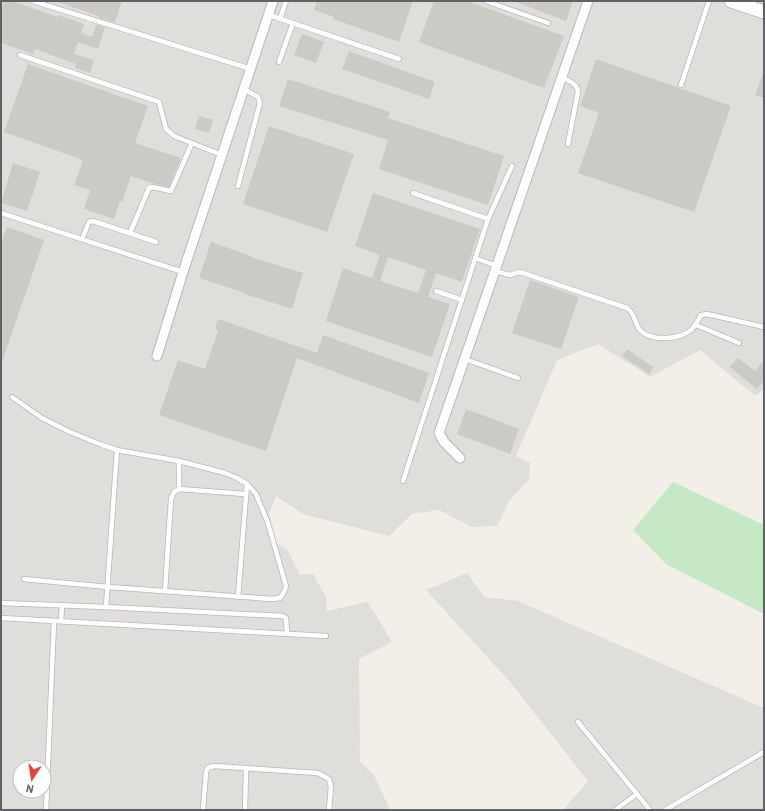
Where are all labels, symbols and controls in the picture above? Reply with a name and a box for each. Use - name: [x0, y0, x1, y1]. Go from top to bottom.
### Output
- north arrow: [12, 759, 52, 799]
- text: N: [25, 782, 35, 796]

